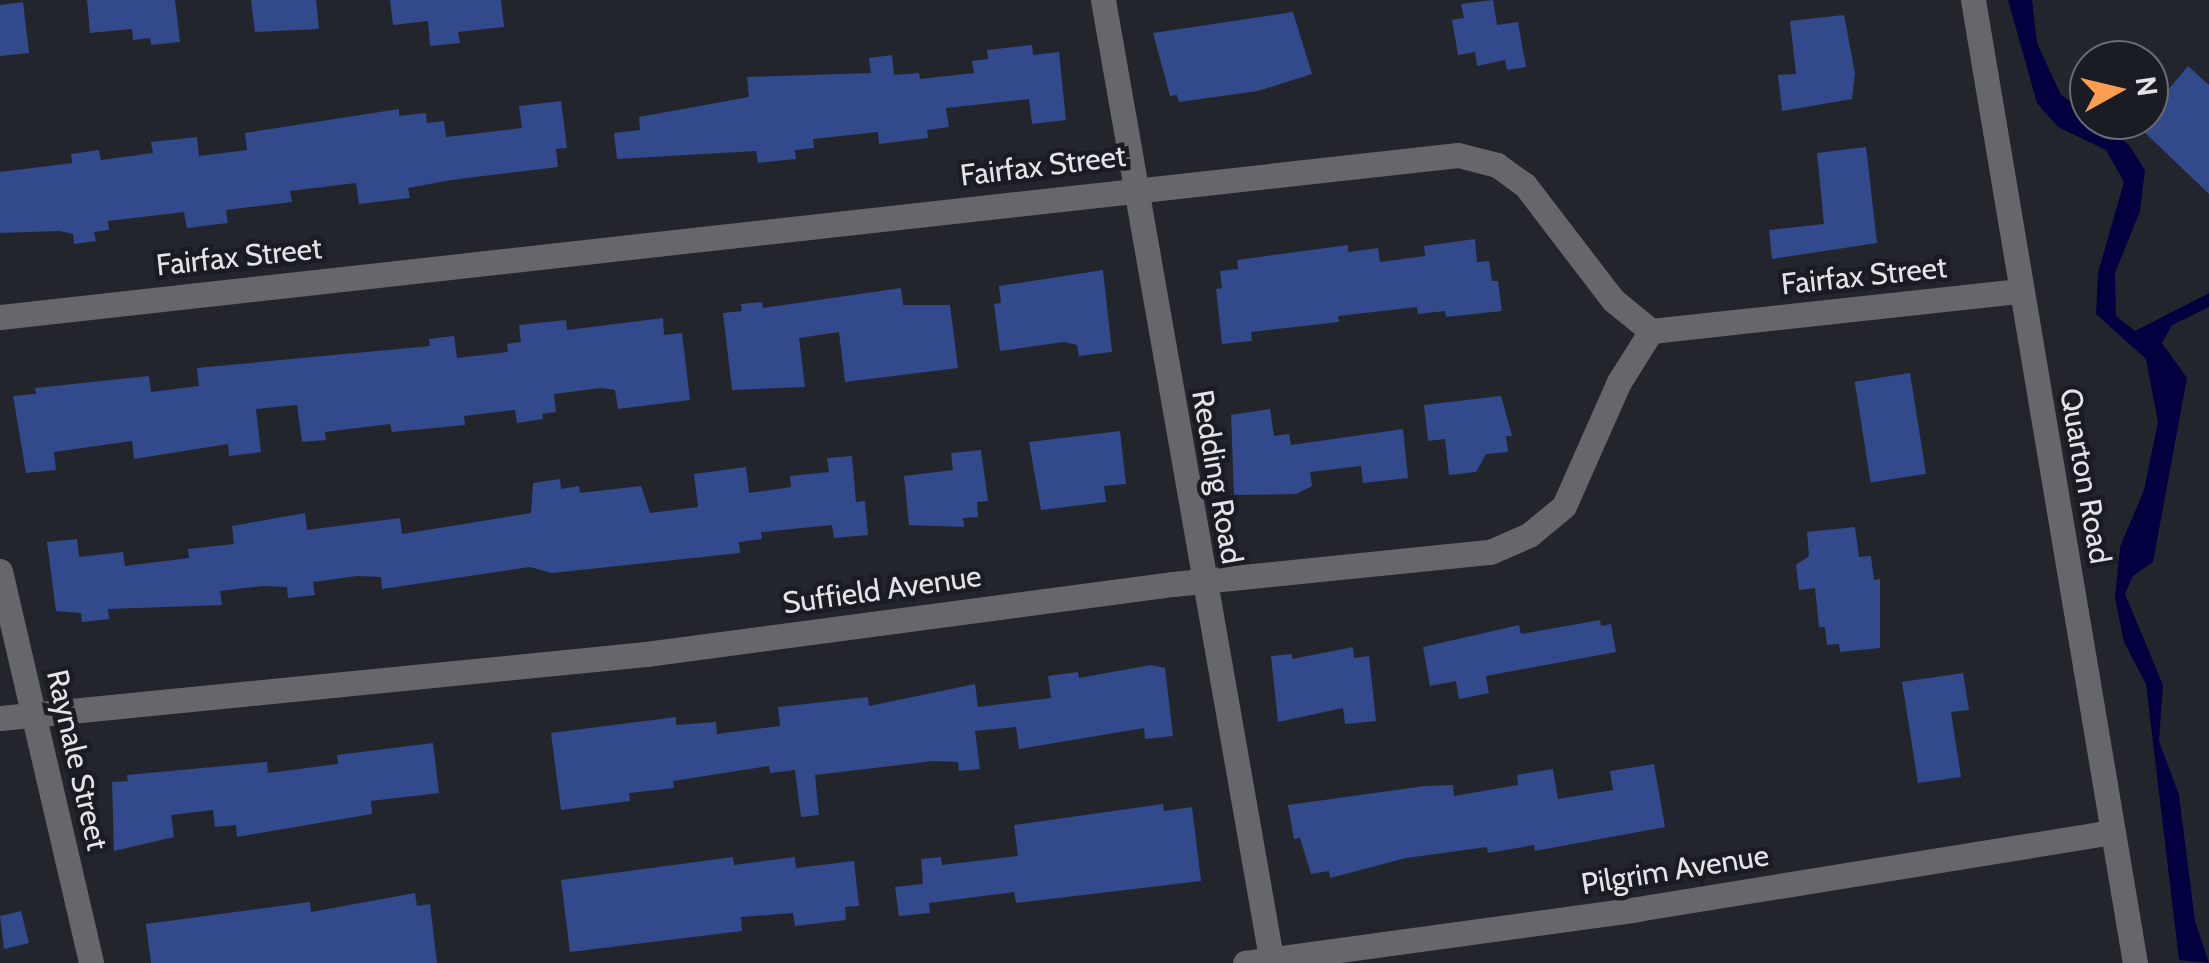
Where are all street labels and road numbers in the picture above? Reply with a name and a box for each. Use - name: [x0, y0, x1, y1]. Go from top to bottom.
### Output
- street label: Fairfax Street: [958, 138, 1128, 194]
- street label: Fairfax Street: [154, 230, 324, 284]
- street label: Fairfax Street: [1779, 249, 1949, 303]
- street label: Quarton Road: [2052, 385, 2118, 567]
- street label: Redding Road: [1184, 387, 1250, 567]
- street label: Suffield Avenue: [780, 558, 984, 622]
- street label: Raynale Street: [39, 666, 115, 854]
- street label: Pilgrim Avenue: [1579, 837, 1771, 903]

